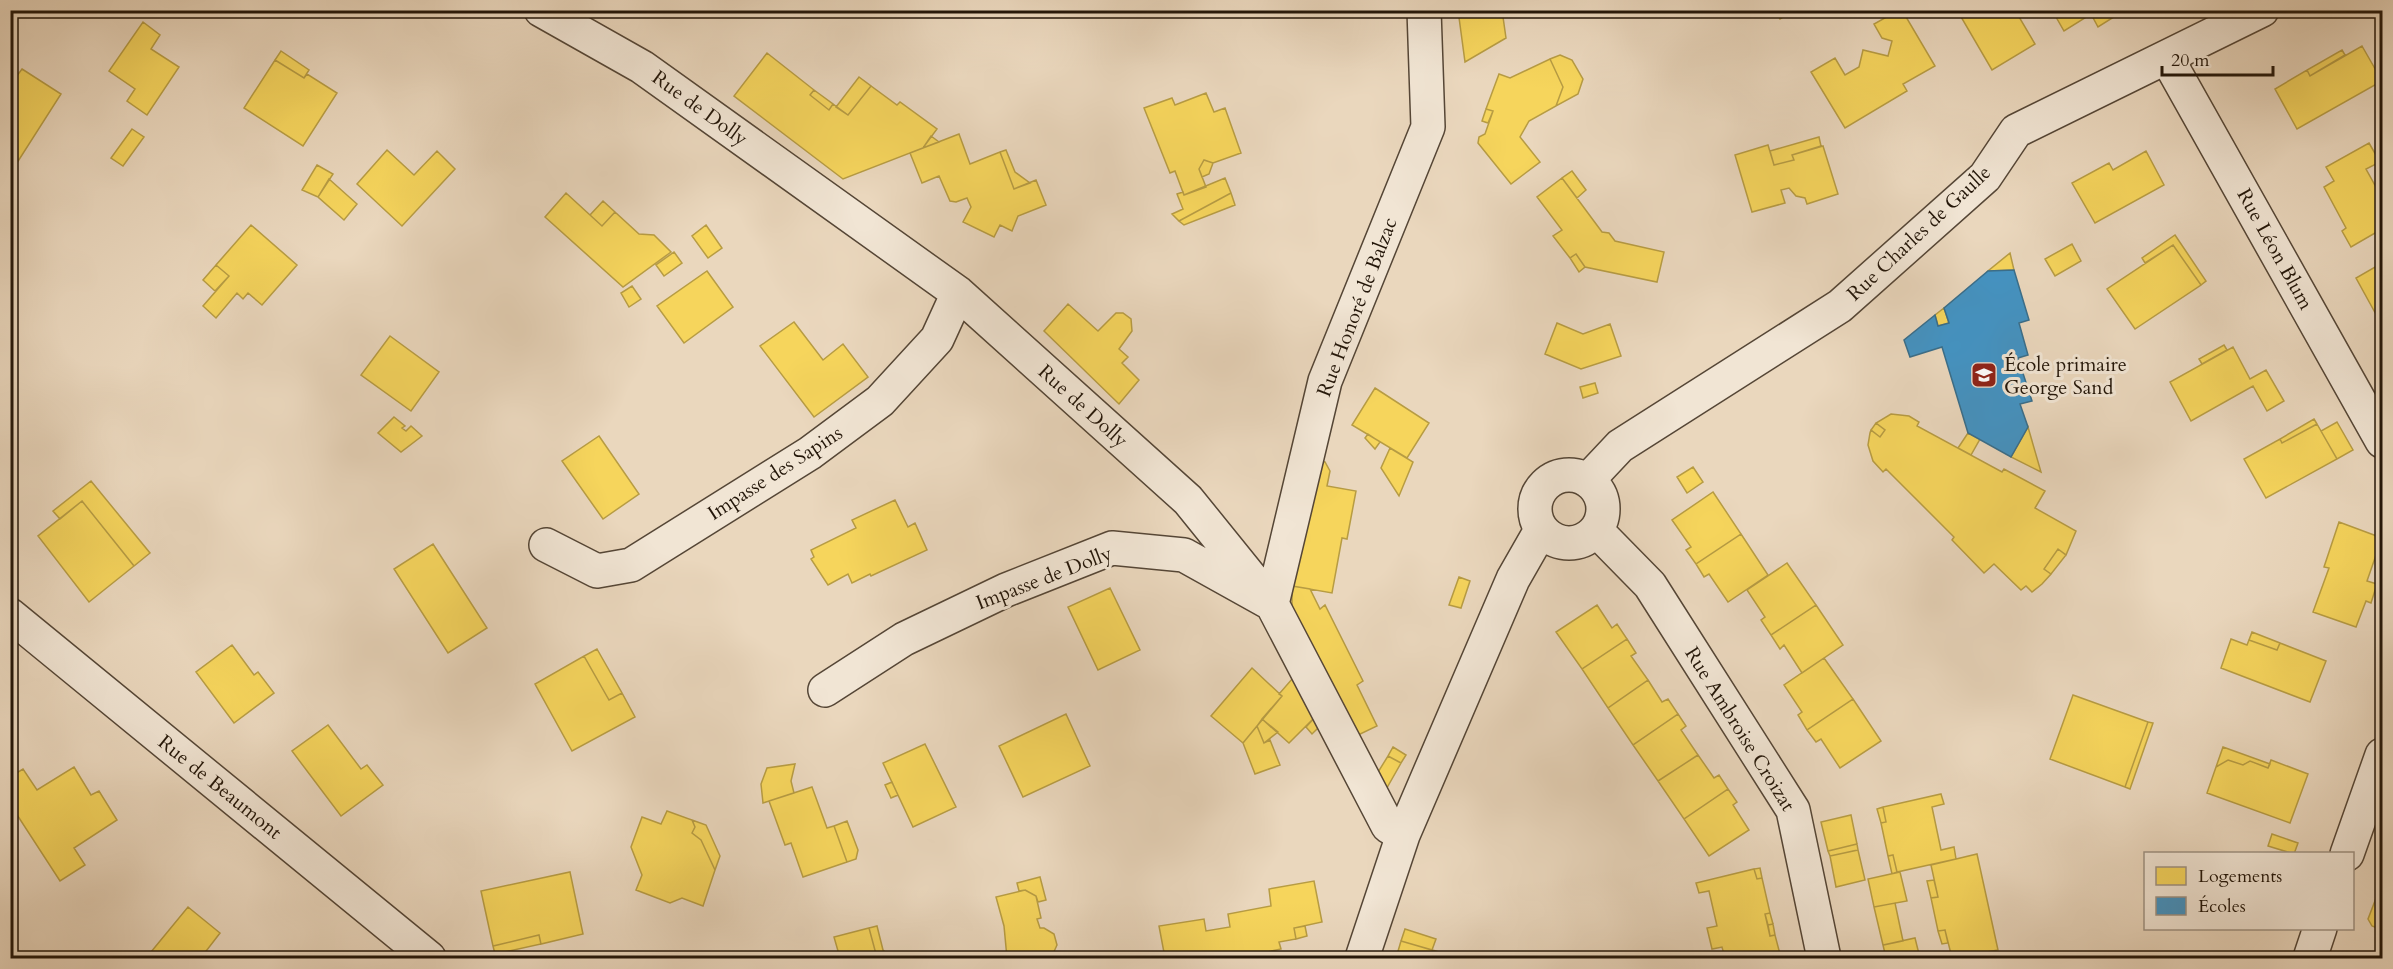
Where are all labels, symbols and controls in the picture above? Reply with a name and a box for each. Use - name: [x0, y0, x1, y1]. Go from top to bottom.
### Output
- scale bar: [2162, 39, 2273, 77]
- text: 20 m: [2171, 48, 2210, 73]
- street label: Rue de Dolly: [647, 64, 754, 152]
- street label: Rue Charles de Gaulle: [1841, 159, 1997, 307]
- street label: Rue Léon Blum: [2231, 184, 2319, 314]
- street label: Rue Honoré de Balzac: [1310, 214, 1404, 400]
- place label: École primaire George Sand: [2004, 351, 2127, 401]
- street label: Rue de Dolly: [1032, 358, 1134, 454]
- school or university icon: École primaire George Sand: [1969, 360, 1999, 390]
- street label: Impasse des Sapins: [702, 419, 848, 527]
- street label: Impasse de Dolly: [972, 539, 1116, 616]
- street label: Rue Ambroise Croizat: [1678, 642, 1802, 817]
- street label: Rue de Beaumont: [152, 729, 288, 846]
- legend: [2144, 852, 2354, 930]
- text: Logements: [2198, 864, 2282, 889]
- text: Écoles: [2198, 894, 2246, 919]

